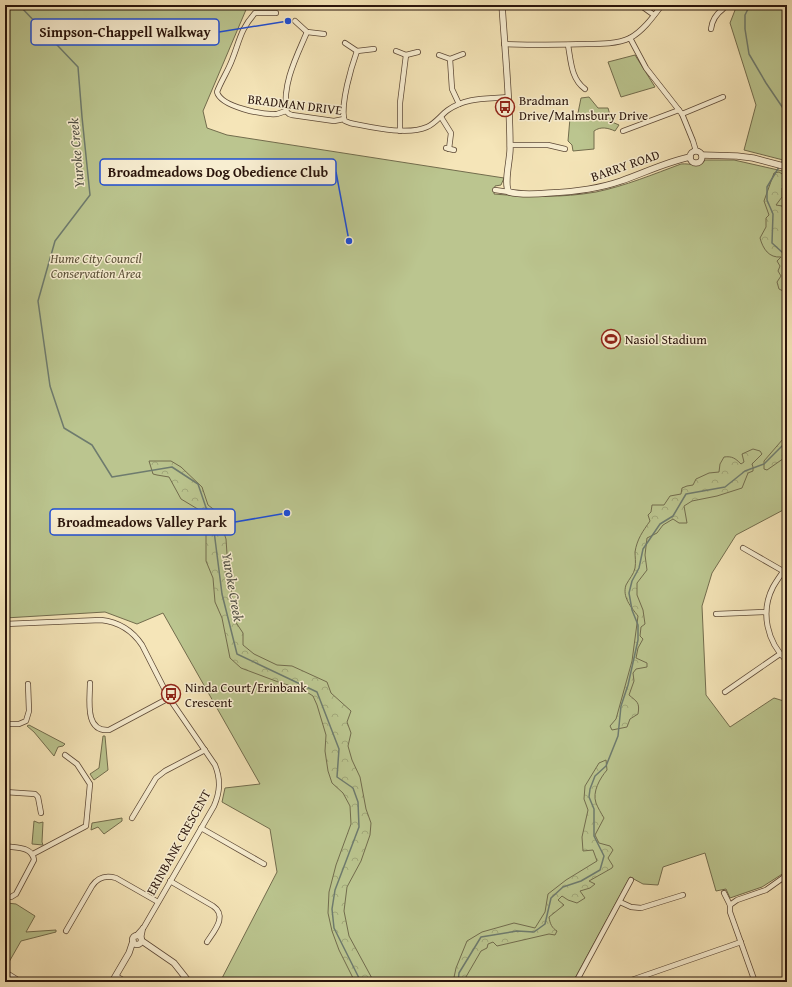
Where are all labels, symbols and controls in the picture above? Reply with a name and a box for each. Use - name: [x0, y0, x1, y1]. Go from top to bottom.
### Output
- callout: Simpson-Chappell Walkway: [31, 19, 219, 45]
- text: Simpson-Chappell Walkway: [39, 22, 212, 42]
- street label: BRADMAN DRIVE: [247, 89, 344, 120]
- place label: Bradman Drive/Malmsbury Drive: [519, 91, 648, 125]
- bus stop icon: Bradman Drive/Malmsbury Drive: [494, 96, 516, 118]
- water label: Yuroke Creek: [63, 117, 89, 189]
- street label: BARRY ROAD: [588, 145, 662, 186]
- callout: Broadmeadows Dog Obedience Club: [100, 159, 336, 185]
- text: Broadmeadows Dog Obedience Club: [108, 162, 328, 182]
- park label: Hume City Council Conservation Area: [49, 249, 142, 283]
- sports icon: Nasiol Stadium: [600, 328, 622, 350]
- place label: Nasiol Stadium: [625, 330, 707, 349]
- callout: Broadmeadows Valley Park: [50, 509, 235, 535]
- text: Broadmeadows Valley Park: [57, 512, 228, 532]
- water label: Yuroke Creek: [217, 551, 249, 624]
- place label: Ninda Court/Erinbank Crescent: [185, 678, 307, 712]
- bus stop icon: Ninda Court/Erinbank Crescent: [160, 683, 182, 705]
- street label: ERINBANK CRESCENT: [142, 786, 216, 898]

